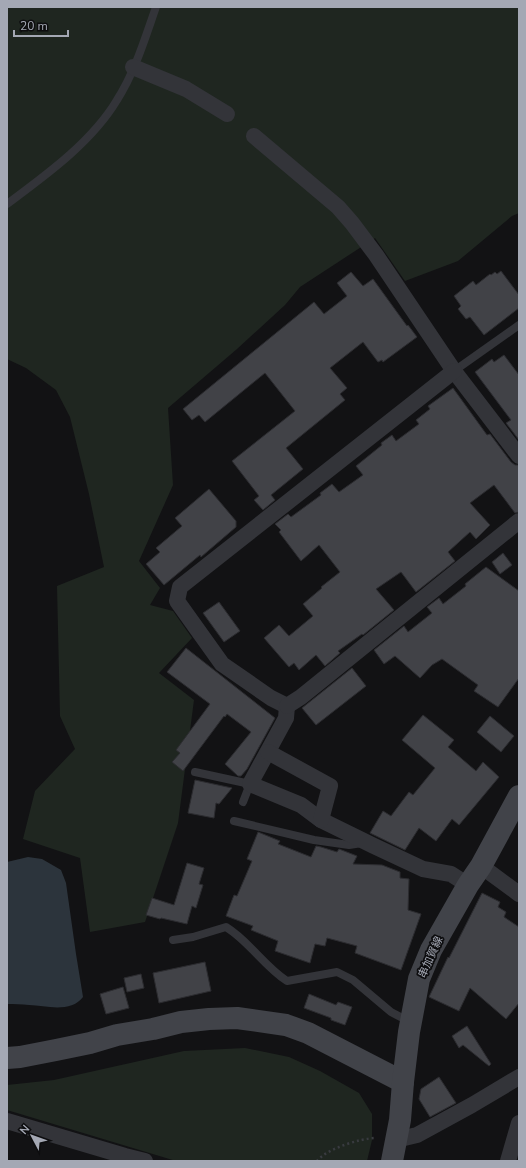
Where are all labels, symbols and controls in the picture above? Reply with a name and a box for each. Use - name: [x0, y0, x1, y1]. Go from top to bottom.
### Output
- scale bar: [14, 12, 68, 38]
- text: 20 m: [20, 18, 48, 34]
- street label: 串加賀線: [415, 934, 446, 980]
- north arrow: [12, 1116, 52, 1156]
- text: N: [16, 1122, 33, 1138]

